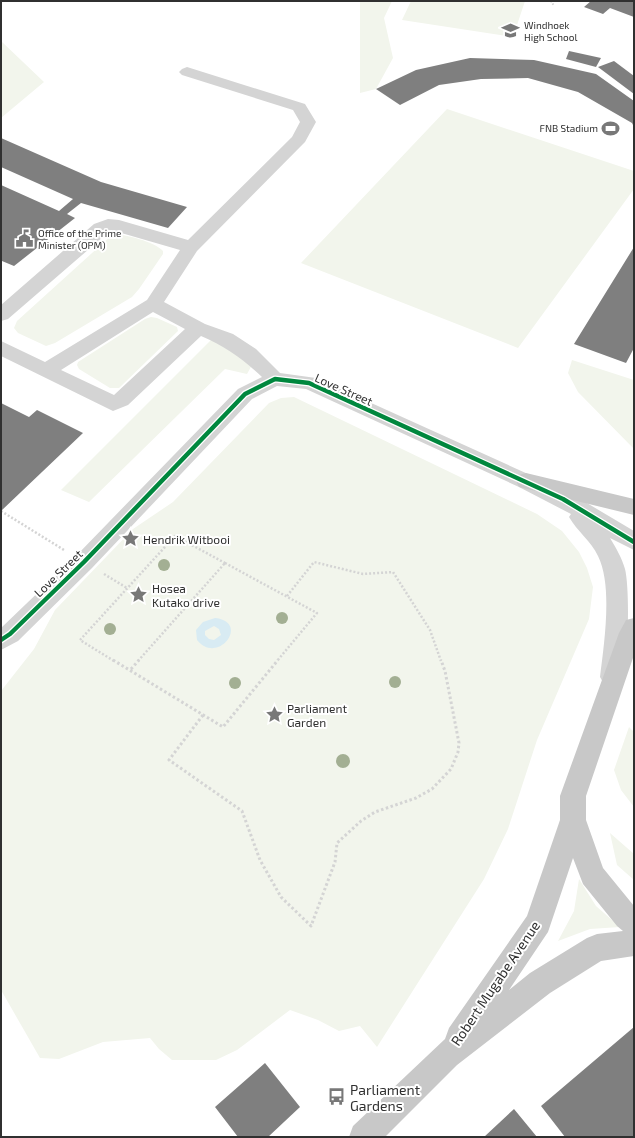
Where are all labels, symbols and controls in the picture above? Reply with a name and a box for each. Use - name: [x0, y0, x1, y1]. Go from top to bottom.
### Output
- place label: Windhoek High School: [524, 19, 577, 43]
- school or university icon: Windhoek High School: [501, 21, 521, 41]
- sports icon: FNB Stadium: [601, 118, 621, 138]
- place label: FNB Stadium: [540, 122, 598, 134]
- place label: Office of the Prime Minister (OPM): [38, 227, 121, 251]
- public building icon: Office of the Prime Minister (OPM): [15, 229, 35, 249]
- street label: Love Street: [313, 370, 375, 408]
- place icon: Hendrik Witbooi: [120, 529, 140, 549]
- place label: Hendrik Witbooi: [143, 532, 230, 546]
- street label: Love Street: [31, 546, 85, 599]
- place label: Hosea Kutako drive: [152, 581, 220, 609]
- place icon: Hosea Kutako drive: [129, 585, 149, 605]
- place label: Parliament Garden: [287, 701, 347, 729]
- place icon: Parliament Garden: [264, 705, 284, 725]
- street label: Robert Mugabe Avenue: [447, 917, 543, 1049]
- place label: Parliament Gardens: [350, 1081, 420, 1114]
- bus stop icon: Parliament Gardens: [327, 1087, 347, 1107]

